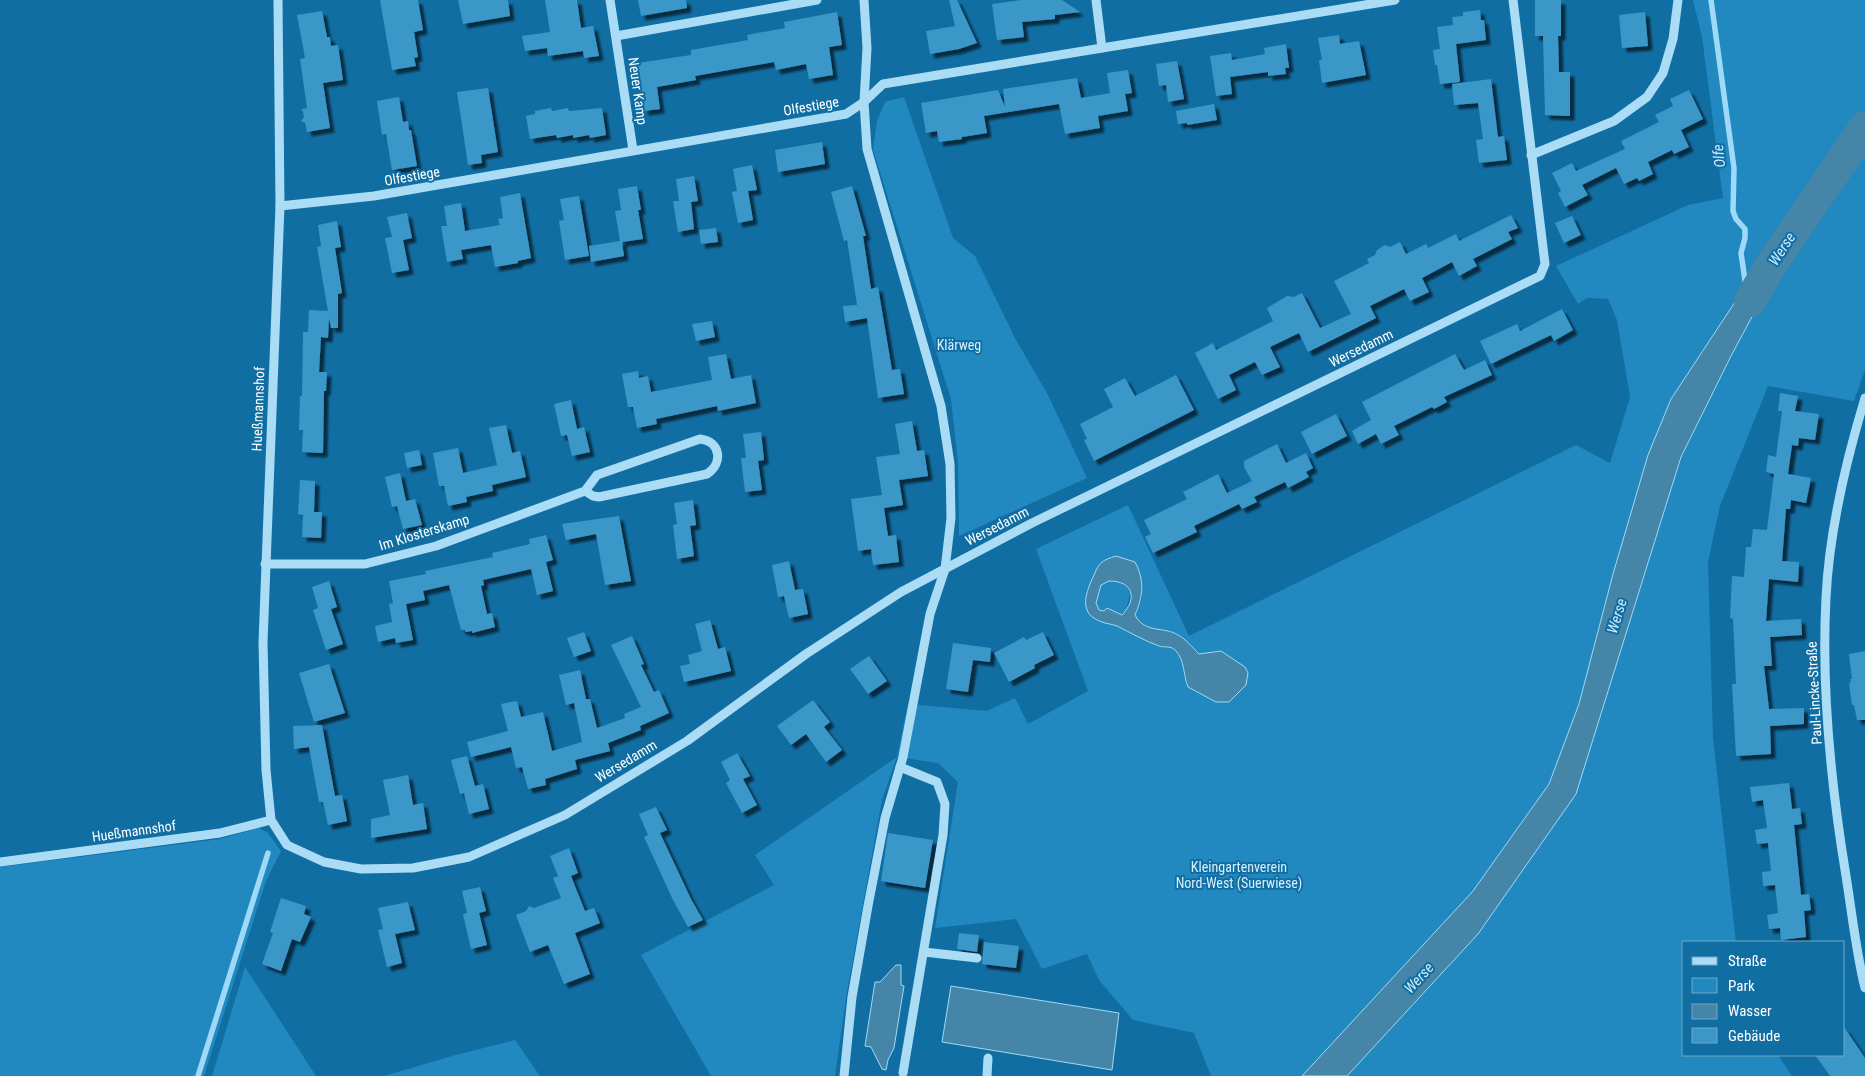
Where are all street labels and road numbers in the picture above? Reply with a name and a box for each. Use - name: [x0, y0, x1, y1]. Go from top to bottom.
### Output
- street label: Neuer Kamp: [625, 56, 651, 126]
- street label: Olfestiege: [782, 93, 841, 119]
- street label: Olfestiege: [383, 163, 442, 189]
- street label: Wersedamm: [1326, 326, 1396, 370]
- street label: Hueßmannshof: [249, 366, 267, 452]
- street label: Wersedamm: [963, 503, 1031, 549]
- street label: Im Klosterskamp: [377, 511, 471, 553]
- street label: Paul-Lincke-Straße: [1803, 641, 1825, 745]
- street label: Wersedamm: [592, 736, 660, 786]
- street label: Hueßmannshof: [91, 817, 178, 845]

